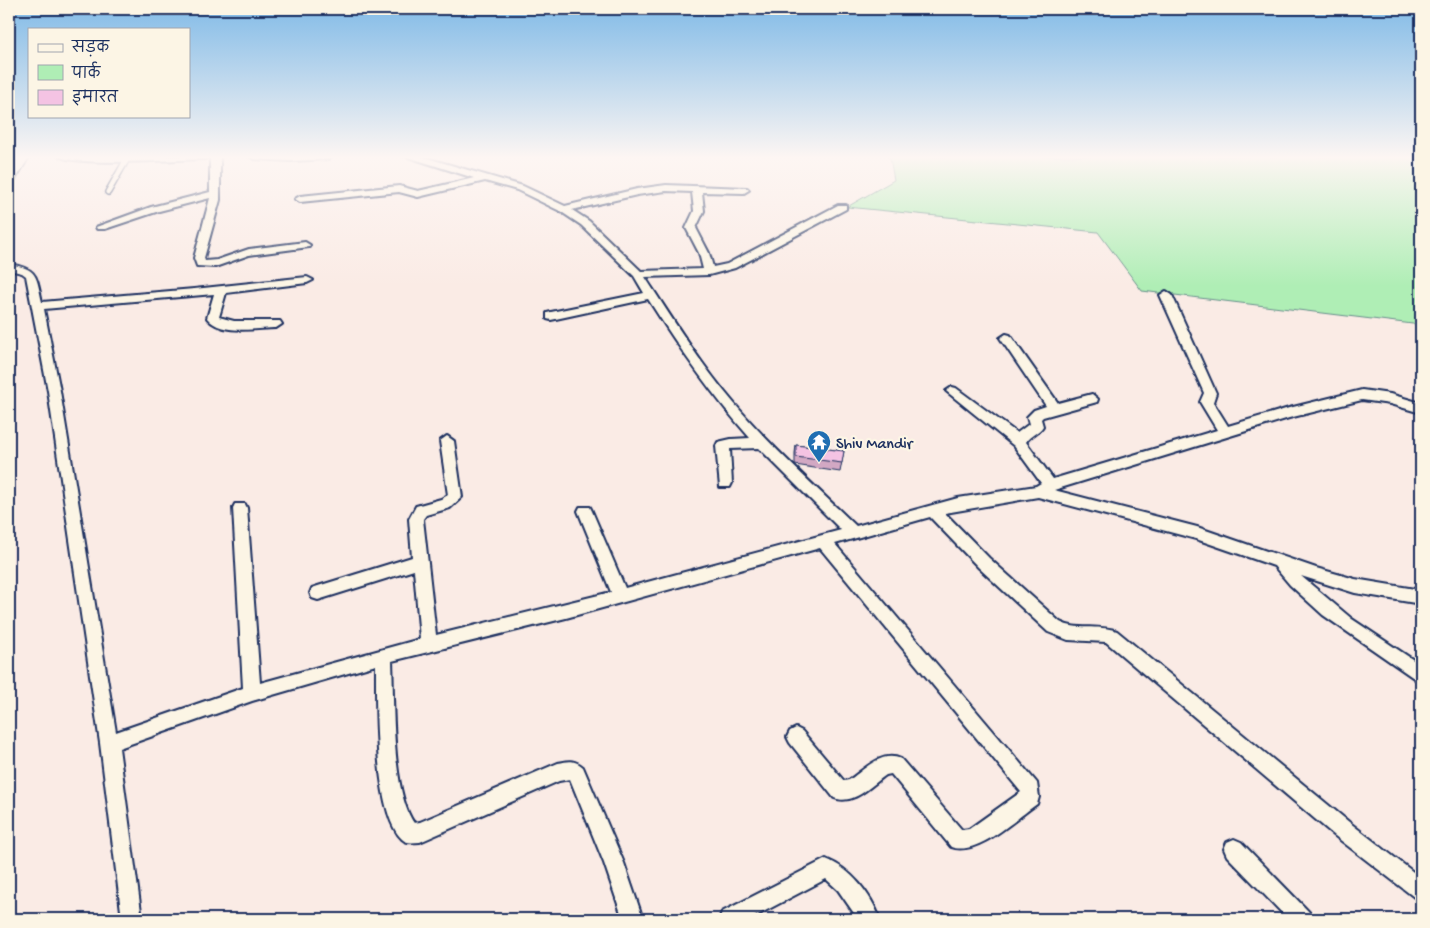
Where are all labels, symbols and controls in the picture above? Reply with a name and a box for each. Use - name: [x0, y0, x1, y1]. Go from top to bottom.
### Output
- legend: [28, 28, 190, 118]
- text: सड़क: [71, 40, 110, 58]
- text: पार्क: [71, 61, 102, 84]
- text: इमारत: [72, 89, 119, 108]
- temple icon: Shiv Mandir: [806, 429, 832, 463]
- place label: Shiv Mandir: [836, 436, 914, 455]

